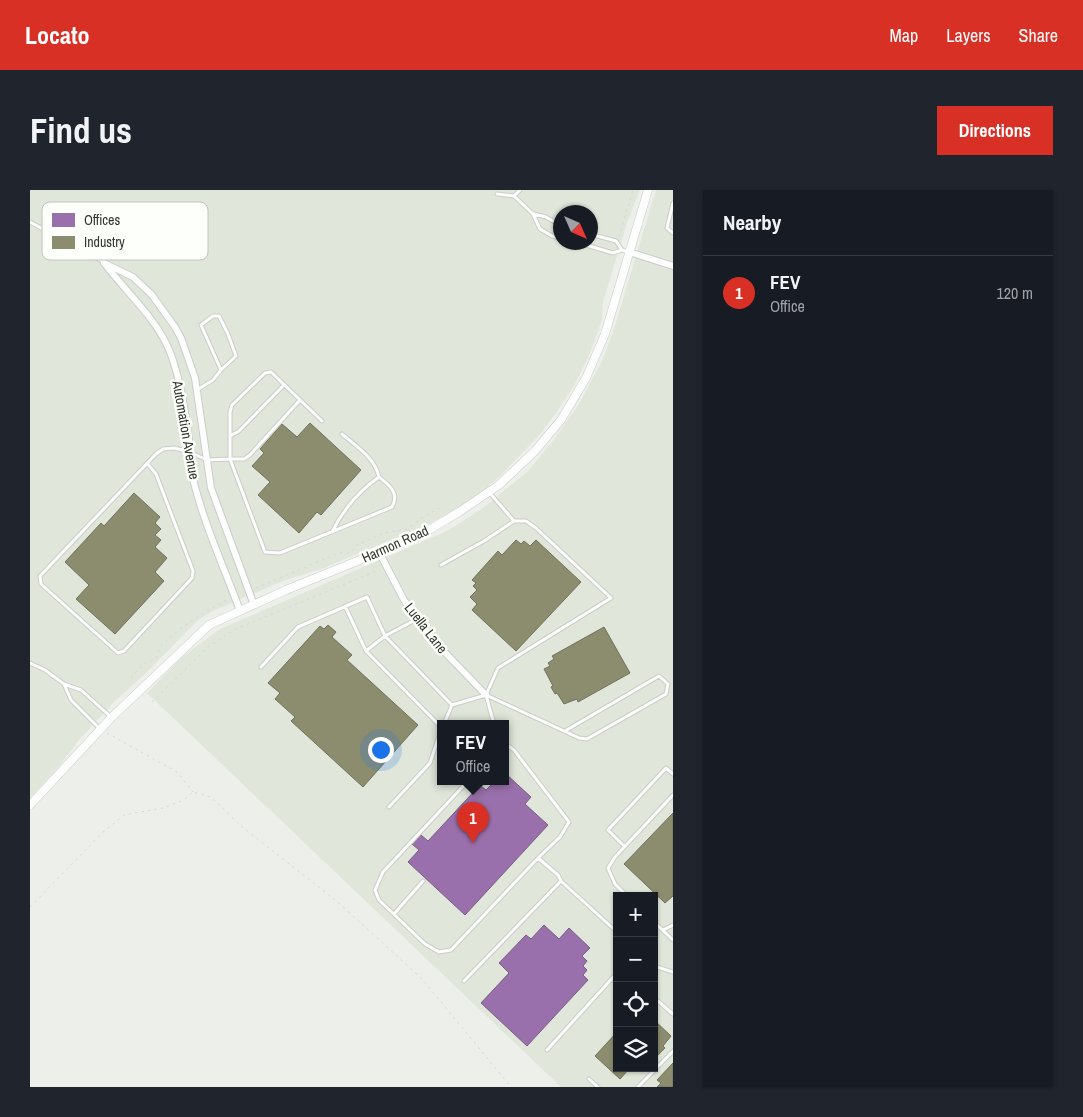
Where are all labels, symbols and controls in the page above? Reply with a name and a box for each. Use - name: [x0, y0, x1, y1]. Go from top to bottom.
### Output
- text: Locato: [25, 19, 90, 51]
- text: Map: [890, 23, 918, 48]
- text: Layers: [946, 23, 991, 48]
- text: Share: [1019, 23, 1058, 48]
- button: Directions: [937, 106, 1053, 155]
- text: Find us: [30, 107, 132, 154]
- legend: [42, 202, 208, 260]
- north arrow: [553, 205, 598, 250]
- text: Nearby: [723, 208, 781, 237]
- text: Offices: [84, 211, 120, 229]
- text: Industry: [84, 233, 125, 251]
- text: FEV: [770, 269, 800, 295]
- text: 1: [735, 282, 743, 304]
- text: 120 m: [997, 282, 1033, 304]
- text: Office: [770, 295, 805, 317]
- street label: Automation Avenue: [168, 378, 204, 481]
- street label: Harmon Road: [359, 521, 431, 567]
- street label: Luella Lane: [401, 599, 451, 657]
- popup: [437, 720, 509, 785]
- text: FEV: [456, 729, 486, 755]
- your location: [368, 737, 394, 763]
- text: Office: [456, 755, 490, 777]
- pin: 1: [457, 802, 489, 843]
- map controls: [613, 892, 658, 1072]
- button: +: [613, 892, 658, 937]
- button: −: [613, 937, 658, 982]
- button: locate: [613, 982, 658, 1027]
- button: layers: [613, 1027, 658, 1072]

